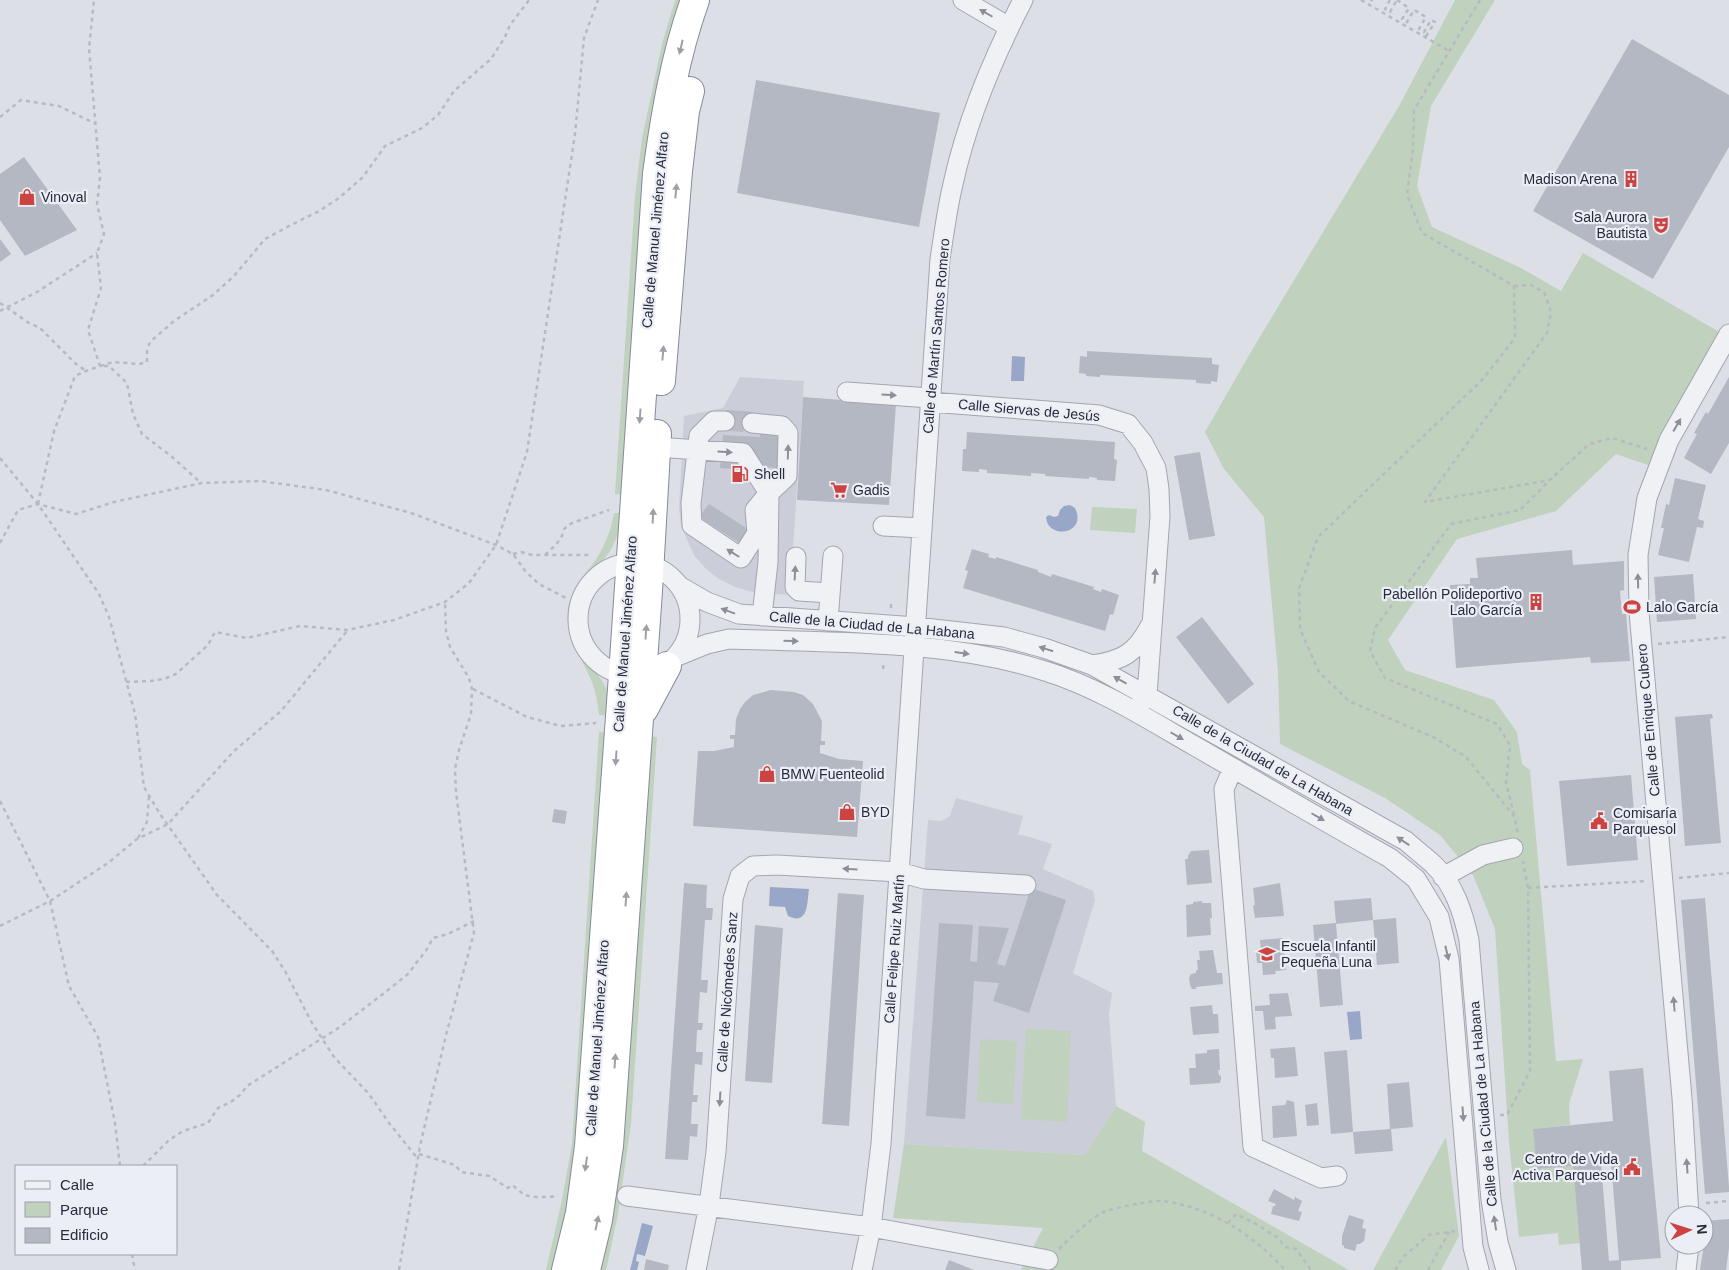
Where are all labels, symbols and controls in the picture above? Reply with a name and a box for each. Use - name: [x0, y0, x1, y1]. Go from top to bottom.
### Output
- one-way arrow: [980, 9, 993, 18]
- one-way arrow: [677, 39, 685, 54]
- street label: Calle de Manuel Jiménez Alfaro: [638, 131, 672, 329]
- building icon: Madison Arena: [1621, 169, 1641, 189]
- place label: Madison Arena: [1524, 171, 1617, 187]
- one-way arrow: [672, 183, 680, 199]
- shop icon: Vinoval: [17, 187, 37, 207]
- place label: Vinoval: [41, 189, 87, 205]
- place label: Sala Aurora Bautista: [1574, 209, 1647, 241]
- theatre icon: Sala Aurora Bautista: [1651, 215, 1671, 235]
- street label: Calle de Martín Santos Romero: [919, 237, 953, 434]
- one-way arrow: [660, 345, 668, 361]
- one-way arrow: [881, 392, 897, 400]
- street label: Calle Siervas de Jesús: [957, 396, 1101, 424]
- one-way arrow: [635, 409, 643, 425]
- one-way arrow: [1673, 419, 1682, 432]
- one-way arrow: [784, 444, 792, 460]
- one-way arrow: [717, 448, 733, 456]
- fuel station icon: Shell: [730, 464, 750, 484]
- place label: Shell: [754, 466, 785, 482]
- supermarket icon: Gadis: [829, 480, 849, 500]
- place label: Gadis: [853, 482, 890, 498]
- one-way arrow: [649, 507, 657, 523]
- street label: Calle de Manuel Jiménez Alfaro: [610, 535, 640, 733]
- one-way arrow: [726, 548, 740, 557]
- one-way arrow: [792, 564, 800, 580]
- one-way arrow: [1151, 568, 1159, 584]
- one-way arrow: [1634, 573, 1642, 589]
- place label: Pabellón Polideportivo Lalo García: [1383, 586, 1522, 618]
- building icon: Pabellón Polideportivo Lalo García: [1526, 592, 1546, 612]
- sports icon: Lalo García: [1622, 597, 1642, 617]
- place label: Lalo García: [1646, 599, 1719, 615]
- one-way arrow: [721, 606, 736, 614]
- street label: Calle de la Ciudad de La Habana: [769, 608, 976, 642]
- one-way arrow: [642, 624, 650, 640]
- one-way arrow: [783, 637, 799, 645]
- street label: Calle de Enrique Cubero: [1633, 643, 1663, 797]
- one-way arrow: [1038, 644, 1053, 652]
- one-way arrow: [954, 649, 970, 657]
- one-way arrow: [1112, 676, 1127, 684]
- street label: Calle de la Ciudad de La Habana: [1170, 702, 1356, 819]
- one-way arrow: [1170, 731, 1183, 740]
- one-way arrow: [612, 750, 620, 766]
- shop icon: BMW Fuenteolid: [757, 764, 777, 784]
- place label: BMW Fuenteolid: [781, 766, 884, 782]
- shop icon: BYD: [837, 802, 857, 822]
- place label: BYD: [861, 804, 890, 820]
- place label: Comisaría Parquesol: [1613, 805, 1677, 837]
- public building icon: Comisaría Parquesol: [1589, 811, 1609, 831]
- one-way arrow: [1311, 812, 1324, 821]
- one-way arrow: [1396, 836, 1410, 845]
- one-way arrow: [842, 865, 858, 873]
- street label: Calle Felipe Ruiz Martín: [881, 874, 907, 1024]
- one-way arrow: [623, 891, 631, 907]
- street label: Calle de Nicómedes Sanz: [713, 911, 741, 1073]
- place label: Escuela Infantil Pequeña Luna: [1281, 938, 1376, 970]
- street label: Calle de Manuel Jiménez Alfaro: [582, 939, 612, 1137]
- school or university icon: Escuela Infantil Pequeña Luna: [1257, 944, 1277, 964]
- one-way arrow: [1443, 945, 1451, 960]
- one-way arrow: [1670, 996, 1678, 1012]
- street label: Calle de la Ciudad de La Habana: [1466, 1000, 1500, 1207]
- one-way arrow: [611, 1053, 619, 1069]
- one-way arrow: [715, 1091, 723, 1107]
- one-way arrow: [1459, 1107, 1467, 1123]
- place label: Centro de Vida Activa Parquesol: [1513, 1151, 1618, 1183]
- one-way arrow: [582, 1157, 590, 1173]
- public building icon: Centro de Vida Activa Parquesol: [1622, 1157, 1642, 1177]
- one-way arrow: [1683, 1158, 1691, 1174]
- legend: [15, 1165, 178, 1255]
- text: Calle: [60, 1176, 94, 1193]
- text: Parque: [60, 1201, 108, 1218]
- north arrow: [1664, 1205, 1714, 1255]
- one-way arrow: [1491, 1214, 1499, 1230]
- one-way arrow: [593, 1215, 601, 1230]
- text: N: [1694, 1223, 1710, 1235]
- text: Edificio: [60, 1226, 108, 1243]

